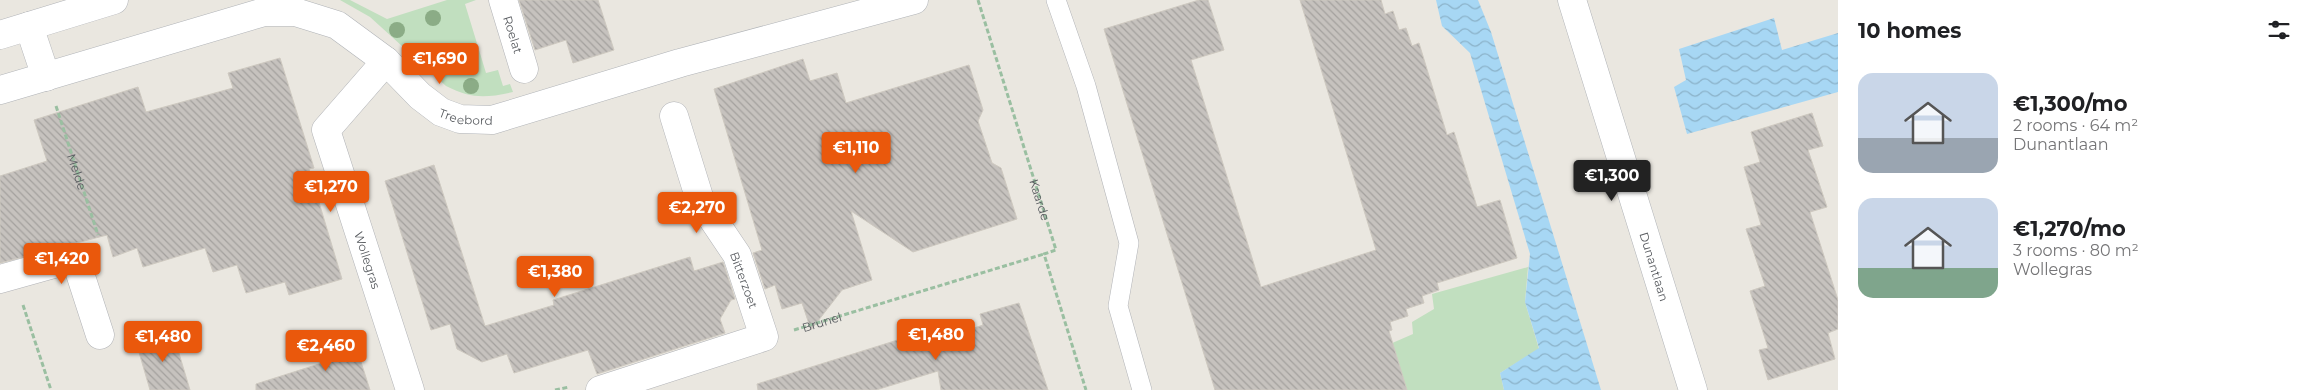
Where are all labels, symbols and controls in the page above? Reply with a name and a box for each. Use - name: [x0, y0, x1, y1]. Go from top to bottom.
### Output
- street label: Roelat: [501, 14, 526, 55]
- icon: filters: [2265, 16, 2293, 44]
- text: 10 homes: [1858, 18, 1961, 43]
- pin: €1,690: [399, 42, 481, 85]
- text: €1,690: [413, 49, 467, 68]
- text: €1,300/mo: [2013, 91, 2127, 116]
- icon: home: [1898, 93, 1958, 153]
- street label: Treebord: [437, 104, 493, 128]
- text: 2 rooms · 64 m²: [2013, 116, 2138, 135]
- pin: €1,110: [815, 132, 897, 174]
- text: Dunantlaan: [2013, 135, 2109, 154]
- text: €1,110: [833, 138, 879, 157]
- street label: Melde: [64, 152, 90, 192]
- pin: €1,300: [1571, 160, 1653, 202]
- text: €1,300: [1585, 166, 1639, 185]
- pin: €1,270: [290, 170, 372, 213]
- text: €1,270: [304, 177, 358, 196]
- street label: Kaarde: [1027, 177, 1054, 222]
- pin: €2,270: [656, 192, 738, 234]
- text: €2,270: [669, 198, 725, 217]
- text: €1,270/mo: [2013, 216, 2126, 241]
- icon: home: [1898, 218, 1958, 278]
- street label: Wollegras: [352, 229, 384, 291]
- street label: Dunantlaan: [1637, 230, 1672, 303]
- text: 3 rooms · 80 m²: [2013, 241, 2139, 260]
- pin: €1,420: [21, 242, 103, 285]
- text: €1,420: [35, 249, 89, 268]
- street label: Bitterzoet: [727, 250, 761, 311]
- pin: €1,380: [514, 256, 596, 298]
- text: Wollegras: [2013, 260, 2092, 279]
- text: €1,380: [528, 262, 582, 281]
- street label: Brunel: [800, 308, 843, 335]
- pin: €1,480: [895, 318, 977, 361]
- pin: €1,480: [122, 320, 204, 363]
- text: €1,480: [908, 325, 964, 344]
- text: €1,480: [135, 327, 191, 346]
- pin: €2,460: [285, 330, 367, 372]
- text: €2,460: [297, 336, 355, 355]

